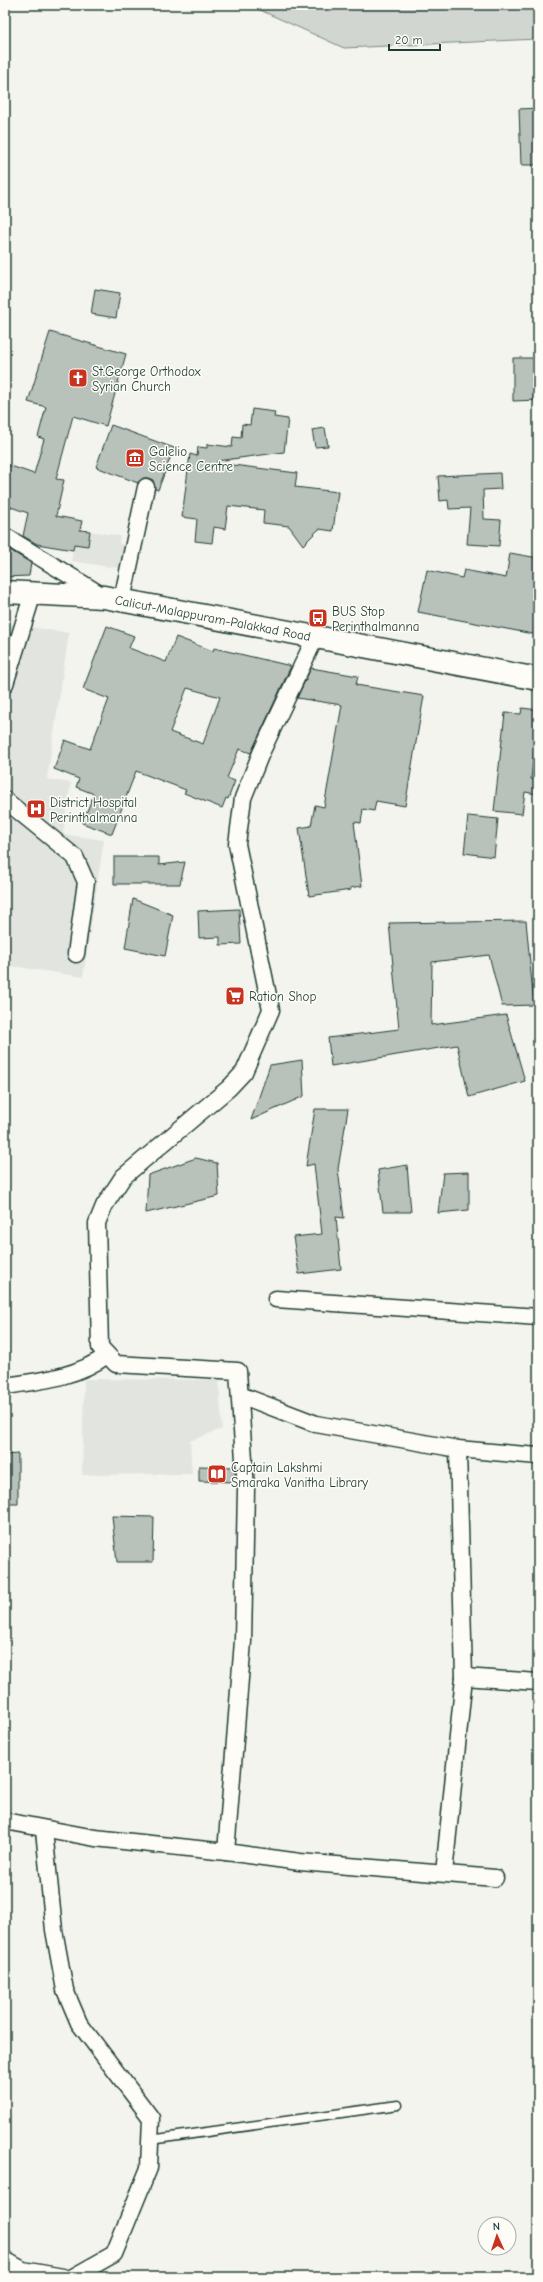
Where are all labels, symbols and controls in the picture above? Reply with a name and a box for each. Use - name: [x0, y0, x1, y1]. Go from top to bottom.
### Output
- scale bar: [389, 26, 440, 52]
- text: 20 m: [395, 33, 423, 47]
- place label: St.George Orthodox Syrian Church: [92, 364, 202, 394]
- church icon: St.George Orthodox Syrian Church: [67, 367, 89, 389]
- place label: Galelio Science Centre: [149, 444, 234, 474]
- museum icon: Galelio Science Centre: [124, 447, 146, 469]
- street label: Calicut-Malappuram-Palakkad Road: [114, 592, 312, 643]
- place label: BUS Stop Perinthalmanna: [332, 604, 419, 634]
- bus stop icon: BUS Stop Perinthalmanna: [307, 607, 329, 629]
- place label: District Hospital Perinthalmanna: [50, 795, 137, 825]
- hospital icon: District Hospital Perinthalmanna: [25, 798, 47, 820]
- supermarket icon: Ration Shop: [224, 985, 246, 1007]
- place label: Ration Shop: [249, 989, 316, 1004]
- place label: Captain Lakshmi Smaraka Vanitha Library: [231, 1460, 368, 1490]
- library icon: Captain Lakshmi Smaraka Vanitha Library: [206, 1463, 228, 1485]
- north arrow: [477, 2216, 517, 2256]
- text: N: [493, 2220, 500, 2233]

